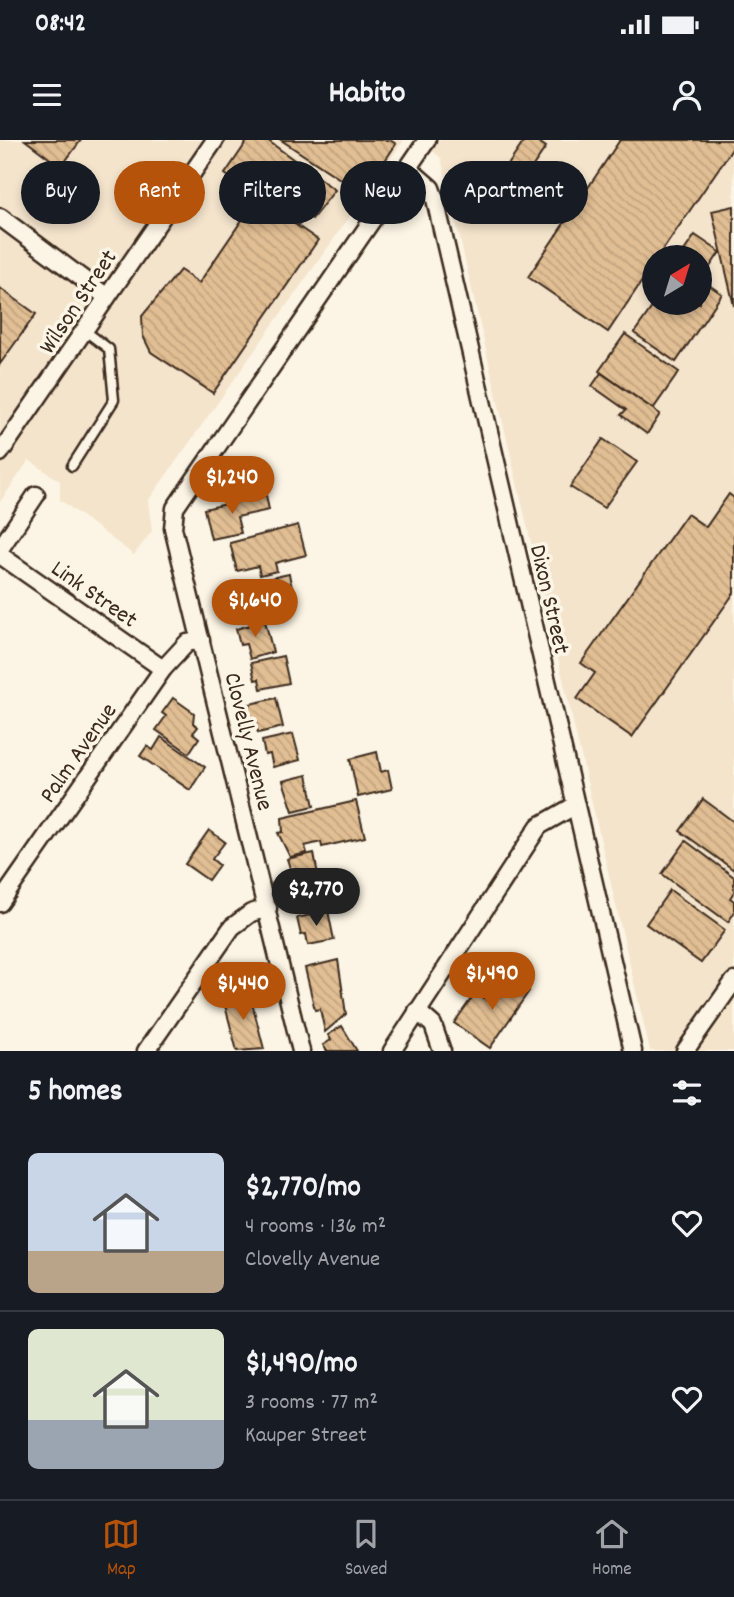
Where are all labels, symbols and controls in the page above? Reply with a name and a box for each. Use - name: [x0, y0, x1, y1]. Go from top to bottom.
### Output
- text: 08:42: [35, 6, 86, 43]
- text: Habito: [328, 72, 406, 118]
- icon: menu: [28, 76, 66, 114]
- icon: person: [668, 76, 706, 114]
- chip: Buy: [21, 161, 100, 224]
- chip: Rent: [114, 161, 205, 224]
- chip: Filters: [219, 161, 326, 224]
- chip: New: [340, 161, 426, 224]
- chip: Apartment: [440, 161, 588, 224]
- street label: Wilson Street: [32, 243, 127, 362]
- north arrow: [642, 245, 712, 315]
- map controls: [642, 245, 712, 315]
- pin: $1,240: [175, 456, 289, 516]
- text: $1,240: [205, 462, 259, 495]
- street label: Dixon Street: [519, 542, 577, 658]
- street label: Link Street: [43, 553, 144, 638]
- pin: $1,640: [198, 580, 312, 639]
- text: $1,640: [228, 585, 282, 618]
- street label: Clovelly Avenue: [214, 669, 281, 814]
- street label: Palm Avenue: [32, 697, 127, 811]
- pin: $2,770: [259, 868, 373, 928]
- text: $2,770: [288, 874, 344, 907]
- pin: $1,490: [435, 952, 549, 1012]
- text: $1,490: [465, 958, 519, 991]
- pin: $1,440: [186, 962, 300, 1022]
- text: $1,440: [217, 968, 269, 1001]
- text: 5 homes: [28, 1072, 122, 1115]
- icon: filters: [668, 1074, 706, 1112]
- text: $2,770/mo: [245, 1168, 361, 1211]
- icon: home: [84, 1181, 168, 1265]
- icon: heart: [668, 1204, 706, 1242]
- text: 4 rooms · 136 m²: [245, 1211, 386, 1244]
- text: Clovelly Avenue: [245, 1244, 380, 1277]
- text: $1,490/mo: [245, 1344, 358, 1387]
- icon: home: [84, 1357, 168, 1441]
- icon: heart: [668, 1380, 706, 1418]
- text: 3 rooms · 77 m²: [245, 1387, 378, 1420]
- text: Kauper Street: [245, 1420, 367, 1453]
- tab: Map: [102, 1515, 140, 1584]
- tab: Saved: [345, 1515, 387, 1584]
- tab: Home: [592, 1515, 632, 1584]

